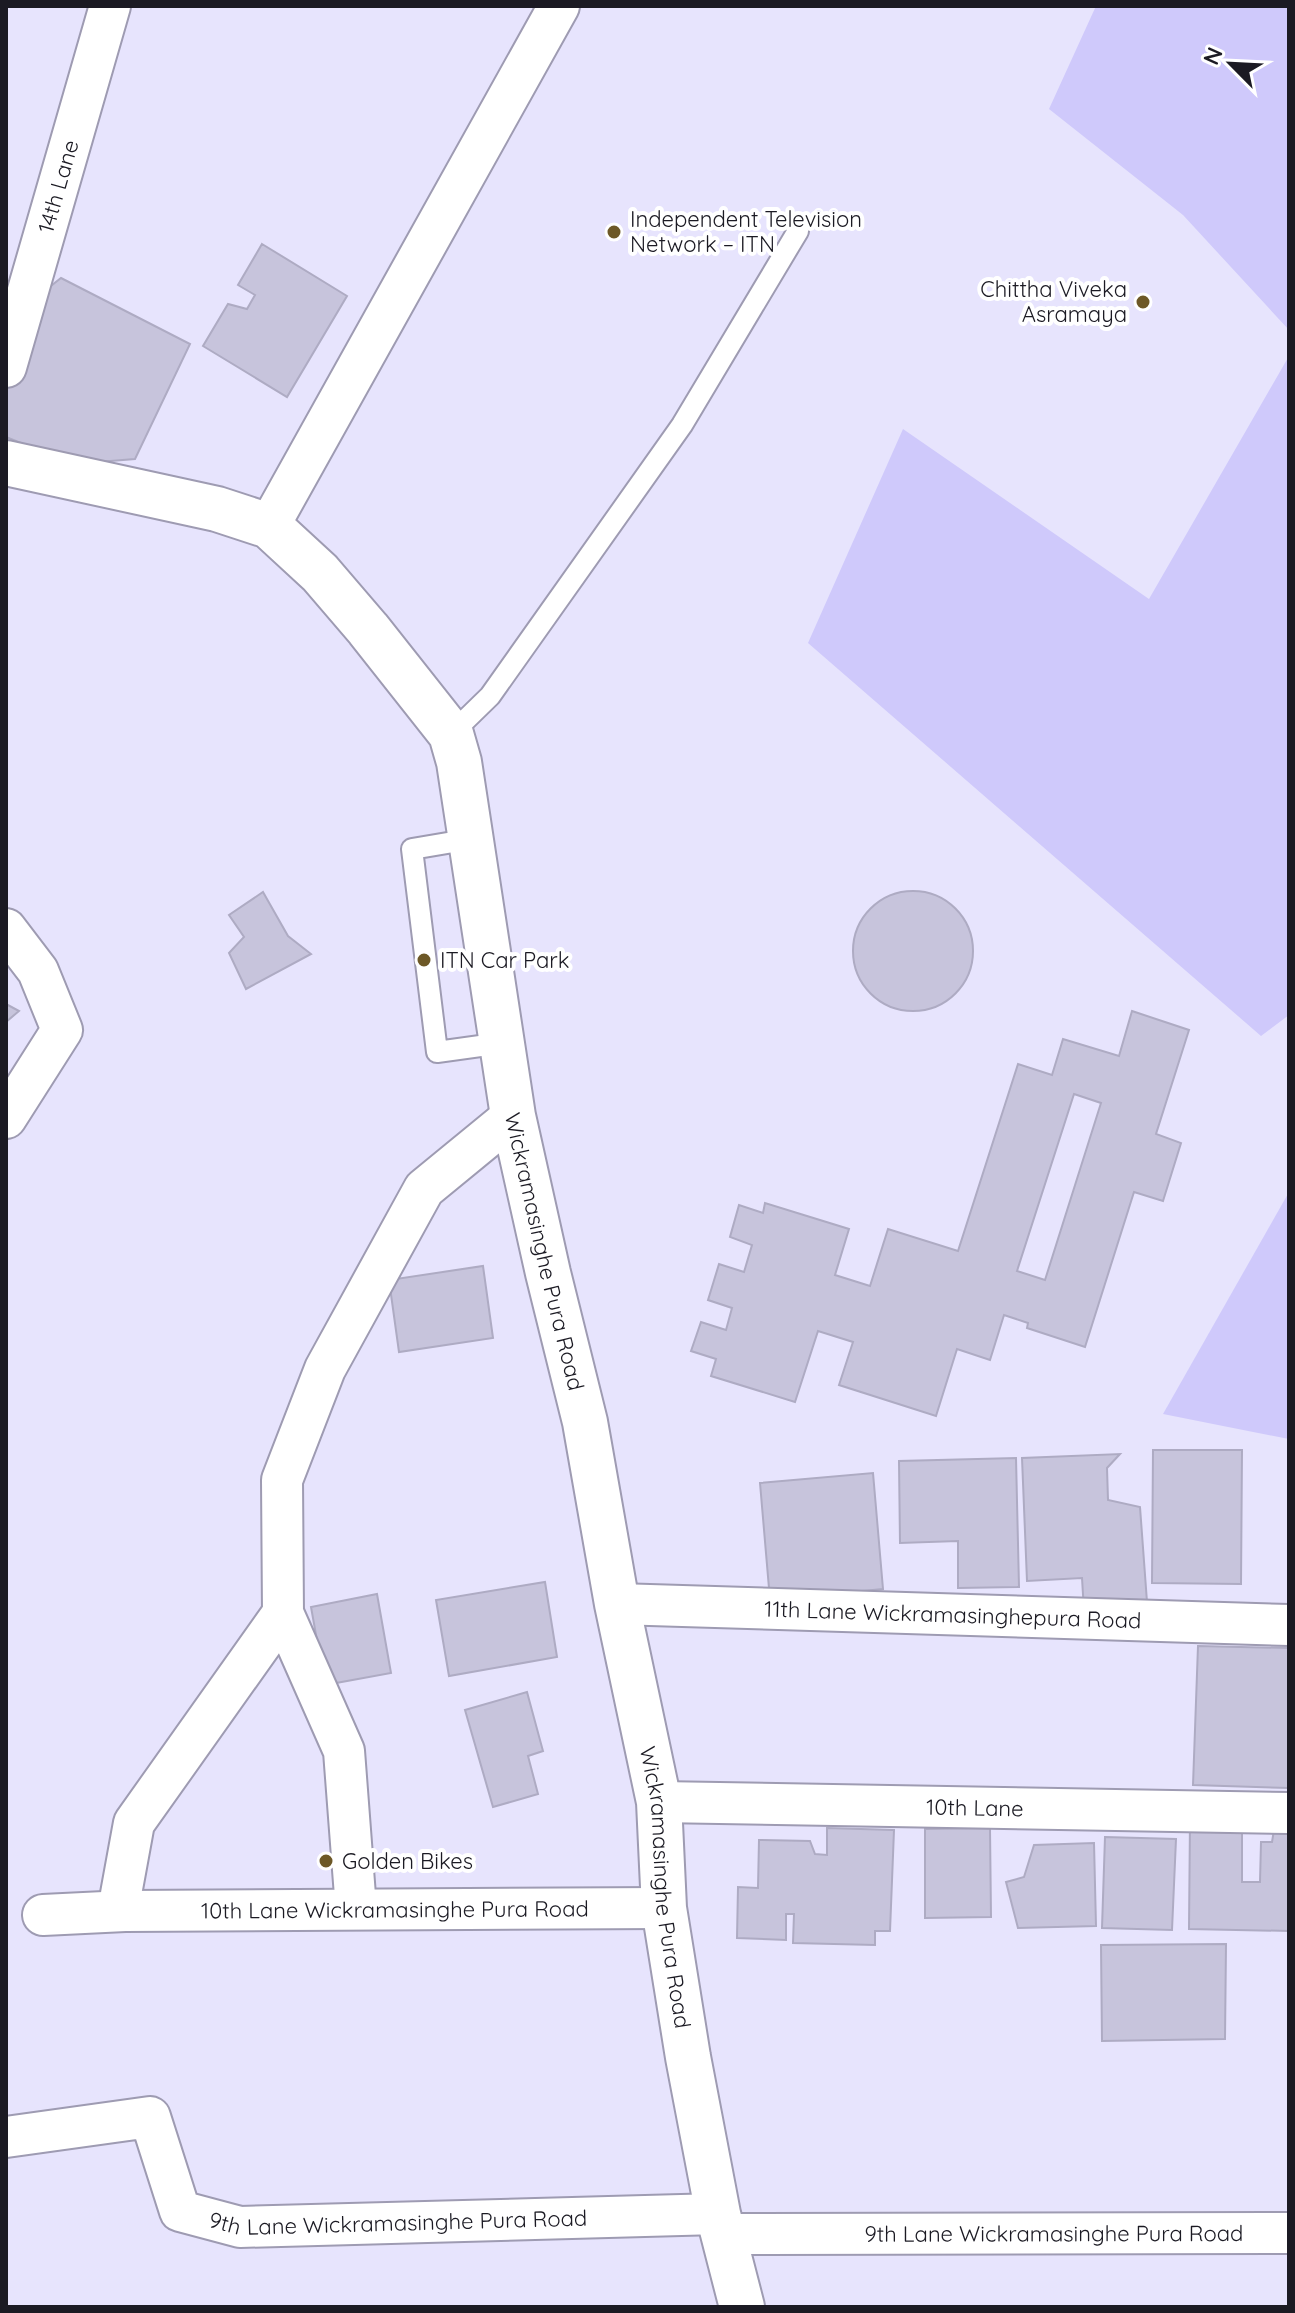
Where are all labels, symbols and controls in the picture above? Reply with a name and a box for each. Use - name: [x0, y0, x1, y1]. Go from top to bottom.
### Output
- north arrow: [1191, 24, 1271, 104]
- text: N: [1197, 43, 1229, 69]
- street label: 14th Lane: [31, 137, 85, 236]
- place label: Independent Television Network – ITN: [630, 205, 862, 258]
- marker: Independent Television Network – ITN: [605, 223, 623, 241]
- place label: Chittha Viveka Asramaya: [980, 275, 1127, 328]
- marker: Chittha Viveka Asramaya: [1134, 293, 1152, 311]
- place label: ITN Car Park: [440, 946, 570, 974]
- marker: ITN Car Park: [415, 951, 433, 969]
- street label: Wickramasinghe Pura Road: [499, 1110, 591, 1393]
- street label: 11th Lane Wickramasinghepura Road: [764, 1595, 1142, 1634]
- street label: Wickramasinghe Pura Road: [634, 1744, 697, 2030]
- street label: 10th Lane: [926, 1793, 1024, 1822]
- place label: Golden Bikes: [342, 1847, 473, 1875]
- marker: Golden Bikes: [317, 1852, 335, 1870]
- street label: 10th Lane Wickramasinghe Pura Road: [201, 1894, 589, 1925]
- street label: 9th Lane Wickramasinghe Pura Road: [206, 2204, 588, 2241]
- street label: 9th Lane Wickramasinghe Pura Road: [865, 2219, 1243, 2248]

